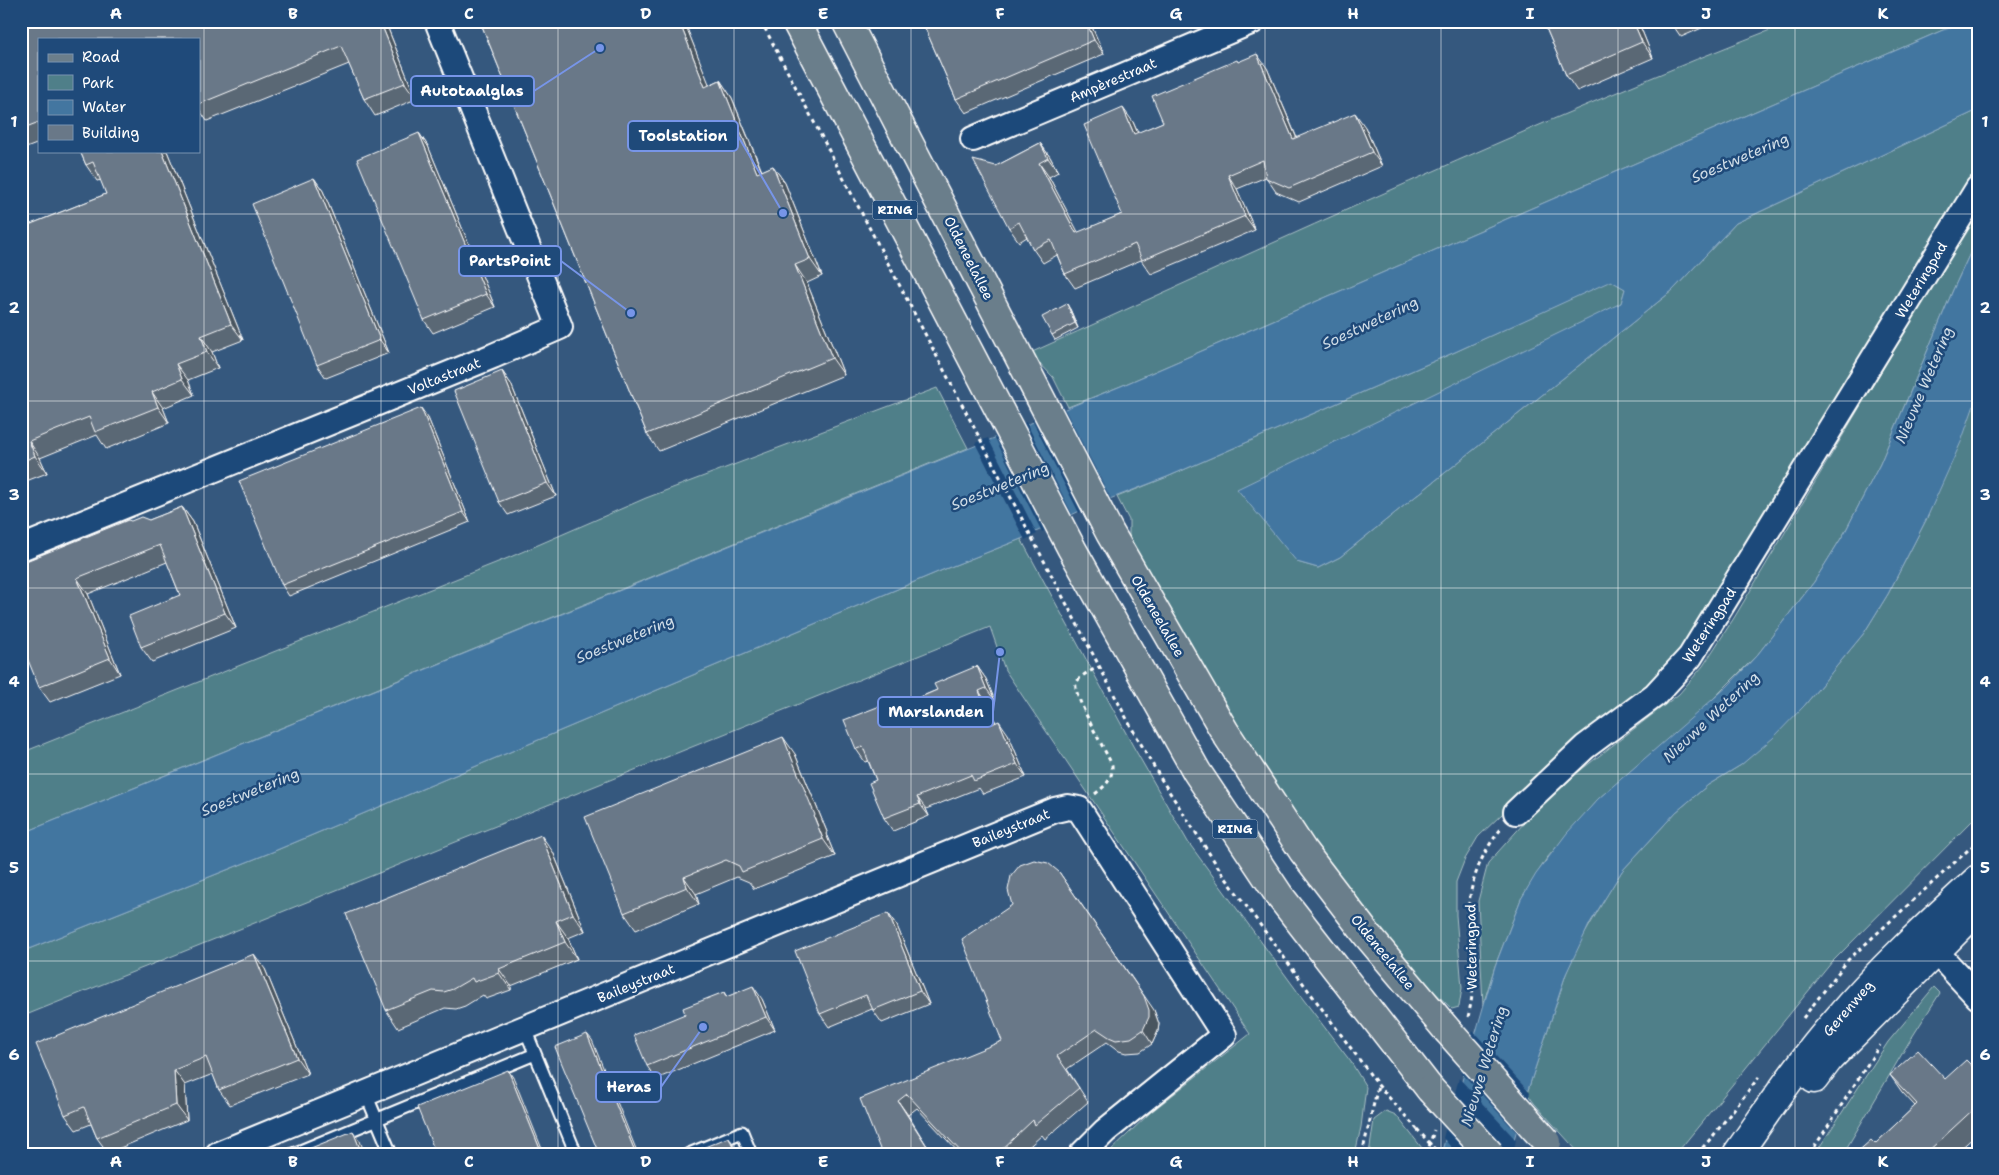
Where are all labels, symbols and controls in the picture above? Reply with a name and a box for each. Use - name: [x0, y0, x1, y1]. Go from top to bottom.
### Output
- text: A: [110, 3, 122, 24]
- text: B: [288, 3, 298, 24]
- text: C: [464, 3, 474, 24]
- text: D: [640, 3, 652, 24]
- text: E: [818, 3, 828, 24]
- text: F: [995, 3, 1005, 24]
- text: G: [1170, 3, 1183, 24]
- text: H: [1347, 3, 1359, 24]
- text: I: [1526, 3, 1535, 24]
- text: J: [1701, 3, 1711, 24]
- text: K: [1878, 3, 1889, 24]
- legend: [38, 38, 200, 152]
- text: Road: [82, 47, 120, 67]
- street label: Ampèrestraat: [1067, 54, 1159, 106]
- text: Park: [82, 73, 114, 93]
- callout: Autotaalglas: [411, 76, 534, 106]
- text: Autotaalglas: [420, 81, 524, 101]
- text: Water: [82, 97, 126, 117]
- text: 1: [10, 111, 18, 132]
- text: 1: [1981, 111, 1989, 132]
- callout: Toolstation: [628, 121, 738, 151]
- text: Building: [82, 123, 139, 143]
- text: Toolstation: [638, 126, 728, 146]
- water label: Soestwetering: [1688, 128, 1792, 188]
- road number: RING: [872, 200, 918, 220]
- street label: Oldeneelallee: [940, 213, 998, 303]
- street label: Weteringpad: [1891, 238, 1951, 322]
- callout: PartsPoint: [459, 246, 561, 276]
- text: PartsPoint: [469, 251, 551, 271]
- water label: Soestwetering: [1318, 292, 1422, 354]
- text: 2: [8, 297, 20, 318]
- text: 2: [1979, 297, 1991, 318]
- water label: Nieuwe Wetering: [1890, 323, 1958, 447]
- street label: Voltastraat: [405, 353, 483, 399]
- water label: Soestwetering: [948, 457, 1052, 515]
- text: 3: [8, 484, 20, 505]
- text: 3: [1979, 484, 1991, 505]
- street label: Oldeneelallee: [1127, 572, 1189, 660]
- street label: Weteringpad: [1678, 584, 1740, 666]
- water label: Soestwetering: [573, 610, 677, 668]
- water label: Nieuwe Wetering: [1658, 667, 1764, 767]
- text: 4: [8, 671, 20, 692]
- text: 4: [1979, 671, 1991, 692]
- callout: Marslanden: [878, 697, 993, 727]
- text: Marslanden: [888, 702, 984, 722]
- water label: Soestwetering: [198, 763, 302, 821]
- street label: Baileystraat: [970, 804, 1052, 852]
- road number: RING: [1212, 820, 1258, 839]
- text: 5: [9, 857, 19, 878]
- text: 5: [1980, 857, 1990, 878]
- street label: Weteringpad: [1461, 904, 1481, 990]
- street label: Oldeneelallee: [1347, 911, 1419, 993]
- street label: Baileystraat: [595, 959, 677, 1007]
- street label: Gerenweg: [1819, 976, 1877, 1040]
- water label: Nieuwe Wetering: [1456, 1003, 1512, 1129]
- text: 6: [8, 1044, 20, 1065]
- text: 6: [1979, 1044, 1991, 1065]
- callout: Heras: [596, 1072, 661, 1102]
- text: Heras: [607, 1077, 652, 1097]
- text: A: [110, 1151, 122, 1172]
- text: B: [288, 1151, 298, 1172]
- text: C: [464, 1151, 474, 1172]
- text: D: [640, 1151, 652, 1172]
- text: E: [818, 1151, 828, 1172]
- text: F: [995, 1151, 1005, 1172]
- text: G: [1170, 1151, 1183, 1172]
- text: H: [1347, 1151, 1359, 1172]
- text: I: [1526, 1151, 1535, 1172]
- text: J: [1701, 1151, 1711, 1172]
- text: K: [1878, 1151, 1889, 1172]

